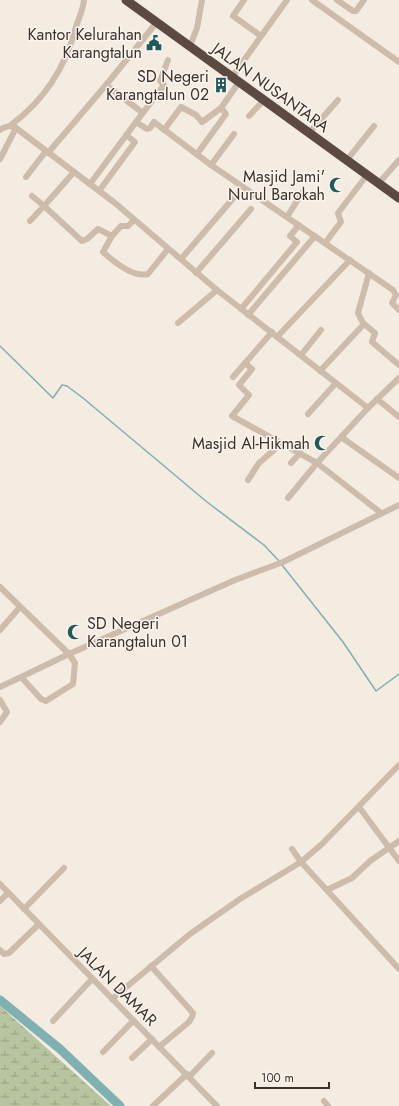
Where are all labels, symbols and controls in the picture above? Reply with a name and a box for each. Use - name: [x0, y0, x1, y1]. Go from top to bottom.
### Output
- place label: Kantor Kelurahan Karangtalun: [27, 23, 142, 64]
- public building icon: Kantor Kelurahan Karangtalun: [145, 34, 163, 52]
- street label: JALAN NUSANTARA: [206, 36, 334, 138]
- place label: SD Negeri Karangtalun 02: [106, 65, 209, 106]
- building icon: SD Negeri Karangtalun 02: [212, 76, 230, 94]
- place label: Masjid Jami' Nurul Barokah: [228, 165, 325, 206]
- mosque icon: Masjid Jami' Nurul Barokah: [328, 176, 346, 194]
- place label: Masjid Al-Hikmah: [192, 432, 310, 455]
- mosque icon: Masjid Al-Hikmah: [313, 434, 331, 452]
- place label: SD Negeri Karangtalun 01: [87, 612, 188, 653]
- mosque icon: SD Negeri Karangtalun 01: [66, 623, 84, 641]
- street label: JALAN DAMAR: [72, 940, 162, 1031]
- scale bar: [255, 1064, 329, 1090]
- text: 100 m: [261, 1069, 294, 1087]

